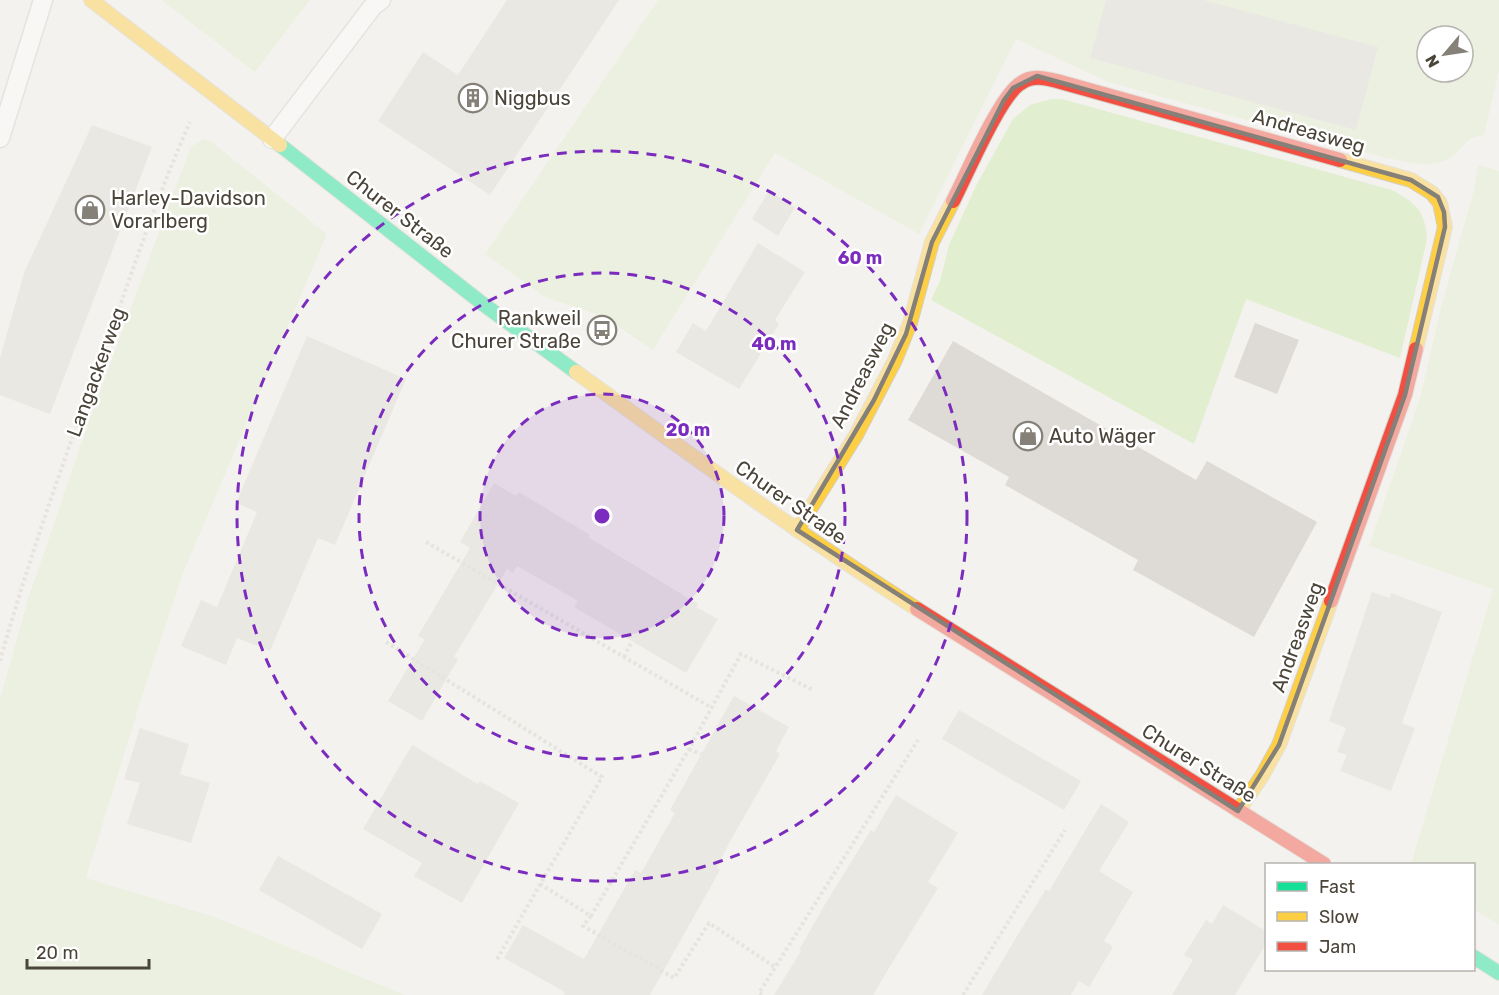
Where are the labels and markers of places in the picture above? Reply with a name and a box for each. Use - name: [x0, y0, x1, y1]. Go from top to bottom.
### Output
- building icon: Niggbus: [457, 82, 489, 114]
- place label: Niggbus: [494, 86, 571, 110]
- place label: Harley-Davidson Vorarlberg: [111, 186, 266, 233]
- shop icon: Harley-Davidson Vorarlberg: [74, 194, 106, 226]
- place label: Rankweil Churer Straße: [451, 306, 581, 353]
- bus stop icon: Rankweil Churer Straße: [586, 314, 618, 346]
- shop icon: Auto Wäger: [1012, 420, 1044, 452]
- place label: Auto Wäger: [1049, 424, 1156, 448]
- centre of rings: [592, 506, 612, 526]

